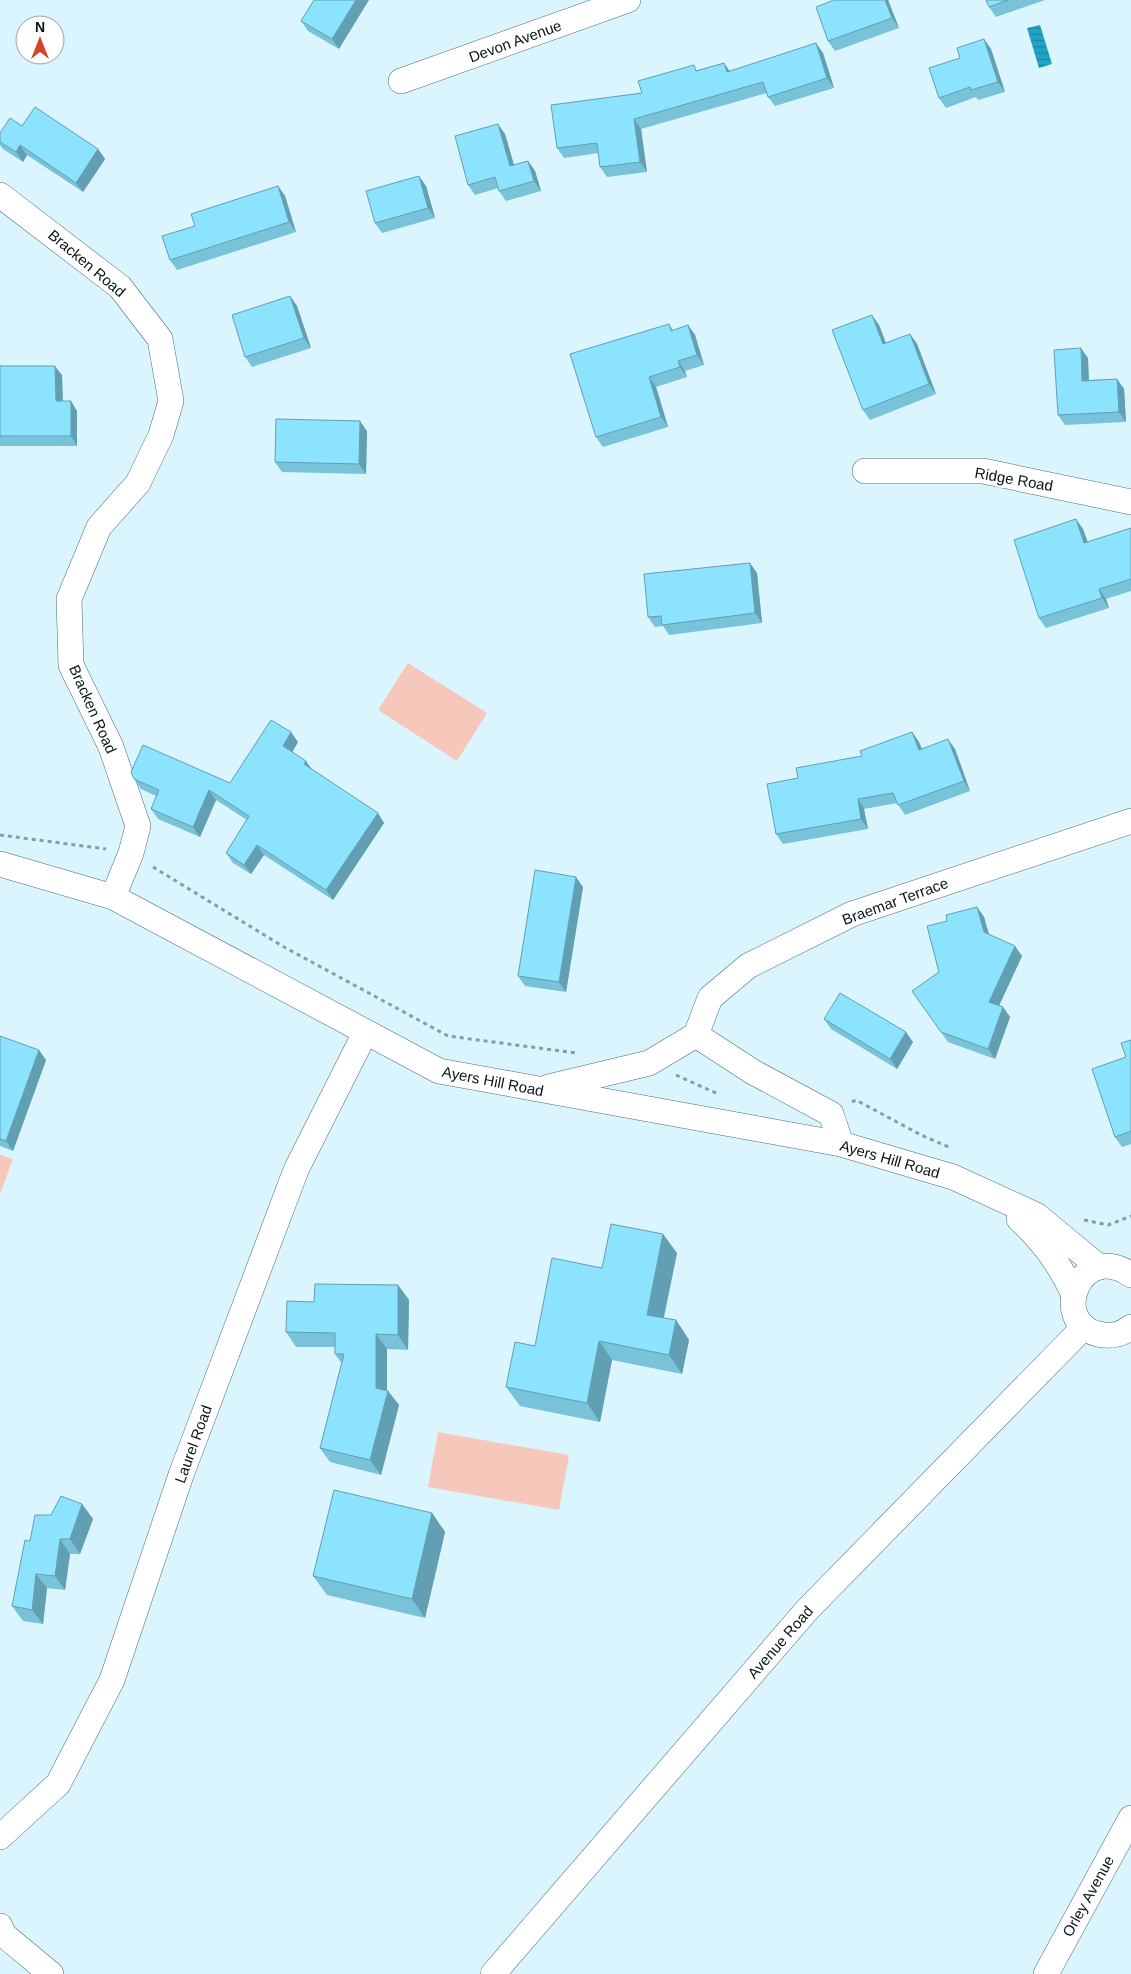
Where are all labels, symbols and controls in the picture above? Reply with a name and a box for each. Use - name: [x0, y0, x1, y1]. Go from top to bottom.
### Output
- north arrow: [15, 15, 65, 65]
- street label: Devon Avenue: [466, 16, 564, 66]
- text: N: [35, 19, 45, 35]
- street label: Bracken Road: [45, 226, 129, 300]
- street label: Ridge Road: [974, 464, 1054, 494]
- street label: Bracken Road: [66, 662, 120, 756]
- street label: Braemar Terrace: [840, 874, 950, 928]
- street label: Ayers Hill Road: [441, 1063, 545, 1099]
- street label: Ayers Hill Road: [838, 1137, 942, 1181]
- street label: Laurel Road: [171, 1403, 215, 1485]
- street label: Avenue Road: [744, 1602, 816, 1682]
- street label: Orley Avenue: [1059, 1853, 1117, 1939]

